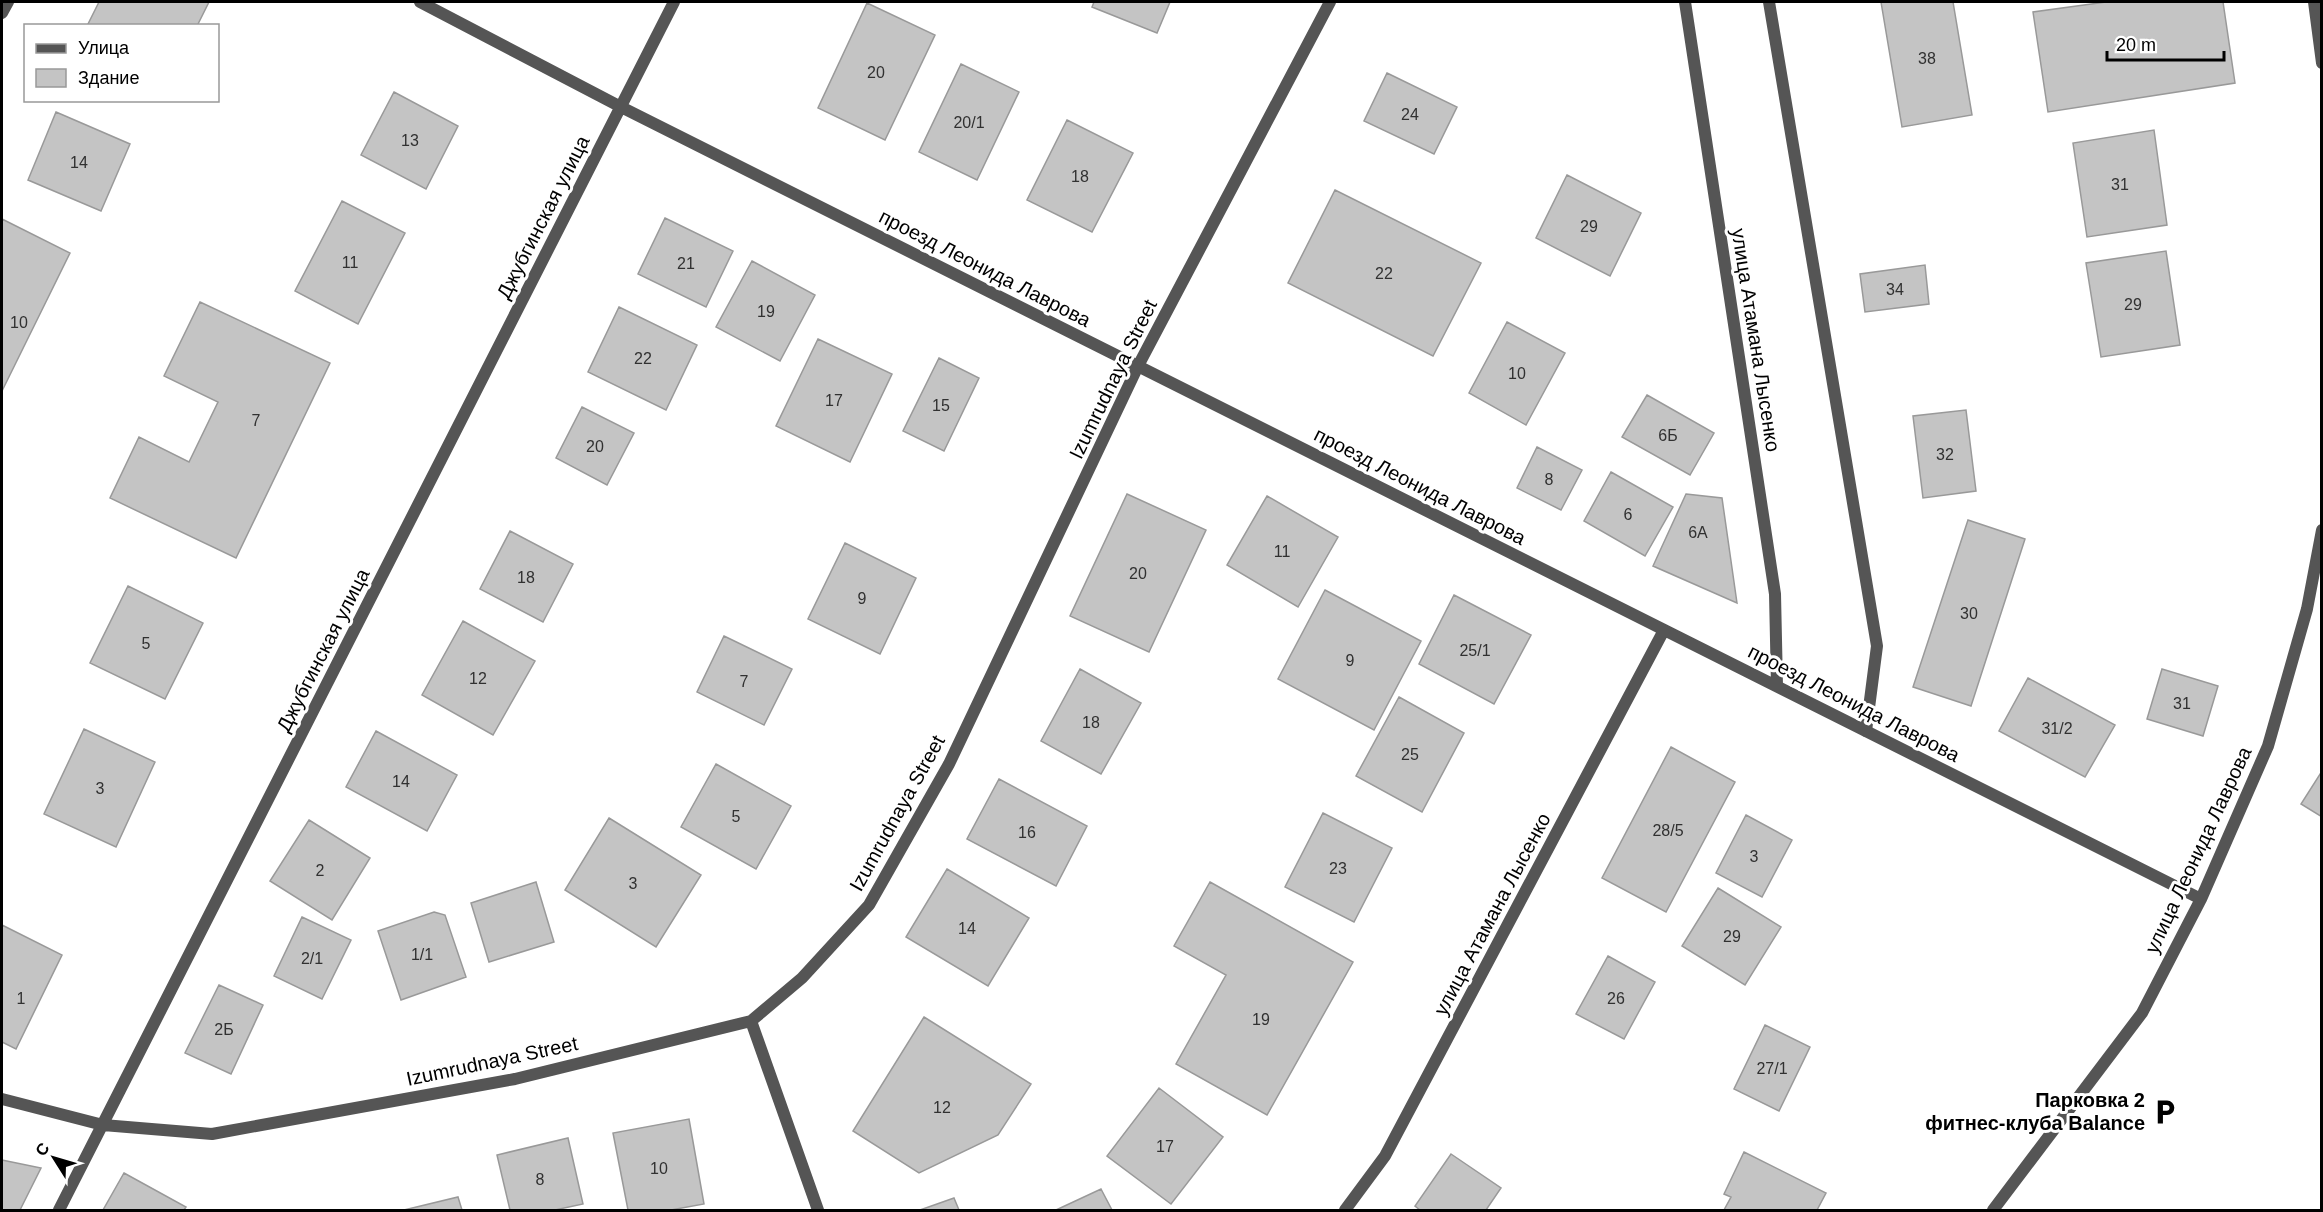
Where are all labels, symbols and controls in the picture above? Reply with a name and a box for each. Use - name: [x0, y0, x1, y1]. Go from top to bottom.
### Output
- legend: [24, 24, 219, 102]
- scale bar: [2107, 24, 2224, 62]
- text: 20 m: [2116, 35, 2156, 55]
- text: Улица: [78, 38, 130, 58]
- house number: 38: [1918, 50, 1936, 67]
- house number: 20: [867, 64, 885, 81]
- text: Здание: [78, 68, 139, 88]
- house number: 24: [1401, 106, 1419, 123]
- house number: 20/1: [953, 114, 985, 131]
- street label: Джубгинская улица: [492, 131, 594, 302]
- house number: 13: [401, 132, 419, 149]
- house number: 14: [70, 154, 88, 171]
- house number: 18: [1071, 168, 1089, 185]
- house number: 31: [2111, 176, 2129, 193]
- street label: проезд Леонида Лаврова: [876, 205, 1095, 331]
- house number: 29: [1580, 218, 1598, 235]
- street label: улица Атамана Лысенко: [1727, 227, 1785, 453]
- house number: 11: [342, 254, 358, 271]
- house number: 21: [677, 255, 695, 272]
- house number: 22: [1375, 265, 1393, 282]
- house number: 34: [1886, 281, 1904, 298]
- street label: Izumrudnaya Street: [1065, 295, 1161, 462]
- house number: 29: [2124, 296, 2142, 313]
- house number: 19: [757, 303, 775, 320]
- house number: 10: [10, 314, 28, 331]
- house number: 22: [634, 350, 652, 367]
- house number: 10: [1508, 365, 1526, 382]
- house number: 17: [825, 392, 843, 409]
- house number: 15: [932, 397, 950, 414]
- house number: 7: [252, 412, 261, 429]
- street label: проезд Леонида Лаврова: [1311, 423, 1530, 549]
- house number: 6Б: [1658, 427, 1678, 444]
- house number: 20: [586, 438, 604, 455]
- house number: 32: [1936, 446, 1954, 463]
- house number: 8: [1545, 471, 1554, 488]
- house number: 6: [1624, 506, 1633, 523]
- house number: 6А: [1688, 524, 1708, 541]
- house number: 11: [1274, 543, 1290, 560]
- street label: Джубгинская улица: [272, 564, 374, 735]
- house number: 20: [1129, 565, 1147, 582]
- house number: 18: [517, 569, 535, 586]
- house number: 9: [858, 590, 867, 607]
- house number: 30: [1960, 605, 1978, 622]
- house number: 5: [142, 635, 151, 652]
- street label: проезд Леонида Лаврова: [1745, 640, 1964, 766]
- house number: 25/1: [1459, 642, 1491, 659]
- house number: 9: [1346, 652, 1355, 669]
- house number: 12: [469, 670, 487, 687]
- house number: 7: [740, 673, 749, 690]
- house number: 31: [2173, 695, 2191, 712]
- house number: 18: [1082, 714, 1100, 731]
- house number: 31/2: [2041, 720, 2073, 737]
- street label: Izumrudnaya Street: [845, 731, 949, 895]
- street label: улица Леонида Лаврова: [2140, 743, 2256, 957]
- house number: 25: [1401, 746, 1419, 763]
- house number: 14: [392, 773, 410, 790]
- house number: 3: [96, 780, 105, 797]
- house number: 5: [732, 808, 741, 825]
- street label: улица Атамана Лысенко: [1429, 809, 1555, 1019]
- house number: 28/5: [1652, 822, 1684, 839]
- house number: 16: [1018, 824, 1036, 841]
- house number: 3: [1750, 848, 1759, 865]
- house number: 23: [1329, 860, 1347, 877]
- house number: 2: [316, 862, 325, 879]
- house number: 3: [629, 875, 638, 892]
- house number: 14: [958, 920, 976, 937]
- house number: 29: [1723, 928, 1741, 945]
- house number: 1/1: [411, 946, 433, 963]
- house number: 2/1: [301, 950, 323, 967]
- house number: 1: [17, 990, 26, 1007]
- house number: 26: [1607, 990, 1625, 1007]
- house number: 19: [1252, 1011, 1270, 1028]
- house number: 2Б: [214, 1021, 234, 1038]
- street label: Izumrudnaya Street: [404, 1032, 580, 1090]
- house number: 27/1: [1756, 1060, 1788, 1077]
- place label: Парковка 2 фитнес-клуба Balance: [1925, 1089, 2145, 1134]
- parking icon: Парковка 2 фитнес-клуба Balance: [2150, 1097, 2180, 1127]
- house number: 12: [933, 1099, 951, 1116]
- north arrow: [24, 1128, 84, 1188]
- house number: 17: [1156, 1138, 1174, 1155]
- text: С: [32, 1139, 53, 1159]
- house number: 10: [650, 1160, 668, 1177]
- house number: 8: [536, 1171, 545, 1188]

